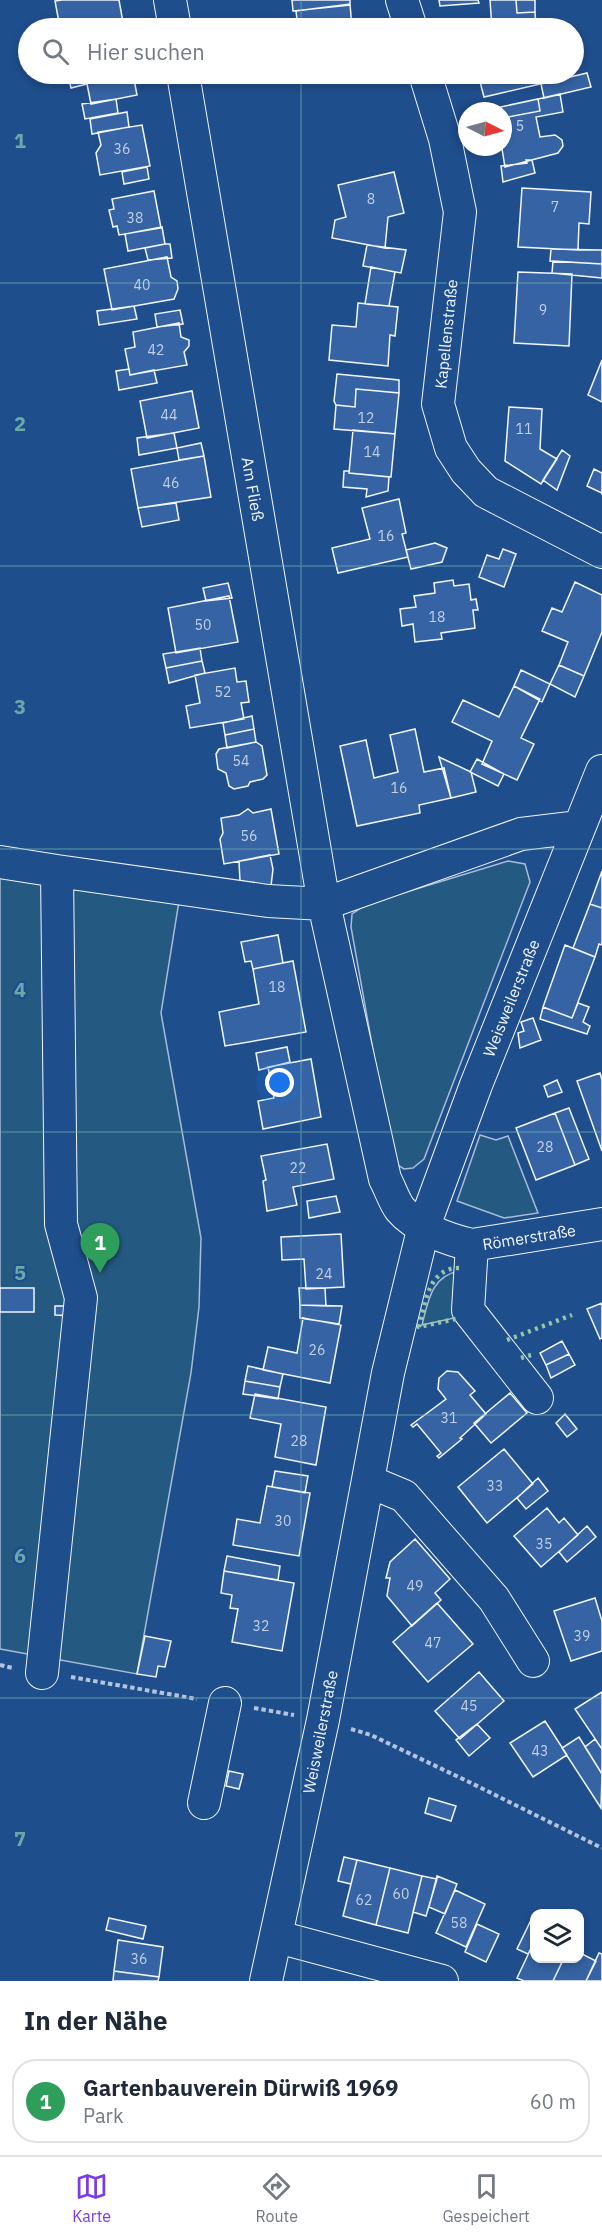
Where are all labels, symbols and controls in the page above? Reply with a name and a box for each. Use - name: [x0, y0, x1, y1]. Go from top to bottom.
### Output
- search box: [18, 18, 584, 84]
- icon: search: [39, 35, 72, 68]
- text: Hier suchen: [87, 37, 205, 66]
- north arrow: [458, 102, 512, 156]
- house number: 5: [516, 117, 524, 135]
- text: 1: [14, 127, 26, 154]
- house number: 36: [114, 140, 130, 158]
- house number: 8: [367, 190, 375, 208]
- house number: 7: [551, 198, 559, 216]
- house number: 38: [127, 209, 143, 227]
- house number: 40: [134, 276, 150, 294]
- street label: Kapellenstraße: [430, 278, 462, 390]
- house number: 9: [539, 301, 547, 319]
- house number: 42: [148, 341, 164, 359]
- house number: 44: [161, 406, 177, 424]
- house number: 12: [358, 409, 374, 427]
- text: 2: [14, 410, 26, 437]
- house number: 11: [516, 420, 532, 438]
- house number: 14: [364, 443, 380, 461]
- street label: Am Fließ: [238, 456, 268, 522]
- house number: 46: [163, 474, 179, 492]
- house number: 16: [378, 527, 394, 545]
- house number: 18: [429, 608, 445, 626]
- house number: 50: [195, 616, 211, 634]
- house number: 52: [215, 683, 231, 701]
- text: 3: [14, 693, 26, 720]
- house number: 54: [233, 752, 249, 770]
- house number: 16: [391, 779, 407, 797]
- house number: 56: [241, 827, 257, 845]
- street label: Weisweilerstraße: [478, 936, 544, 1060]
- text: 4: [14, 976, 26, 1003]
- house number: 18: [269, 978, 285, 996]
- your location: [265, 1068, 294, 1097]
- house number: 28: [537, 1138, 553, 1156]
- house number: 22: [290, 1159, 306, 1177]
- street label: Römerstraße: [481, 1220, 577, 1254]
- pin: 1: [80, 1224, 120, 1273]
- text: 5: [14, 1259, 26, 1286]
- house number: 24: [316, 1265, 332, 1283]
- house number: 26: [309, 1341, 325, 1359]
- house number: 31: [441, 1409, 457, 1427]
- house number: 28: [291, 1432, 307, 1450]
- house number: 33: [487, 1477, 503, 1495]
- house number: 30: [275, 1512, 291, 1530]
- house number: 35: [536, 1535, 552, 1553]
- text: 6: [14, 1542, 26, 1569]
- house number: 49: [407, 1577, 423, 1595]
- house number: 32: [253, 1617, 269, 1635]
- house number: 39: [574, 1627, 590, 1645]
- house number: 47: [425, 1634, 441, 1652]
- street label: Weisweilerstraße: [298, 1668, 342, 1795]
- house number: 45: [461, 1697, 477, 1715]
- house number: 43: [532, 1742, 548, 1760]
- text: 7: [14, 1825, 26, 1852]
- house number: 60: [393, 1885, 409, 1903]
- house number: 62: [356, 1891, 372, 1909]
- map controls: [530, 1909, 584, 1963]
- button: layers: [530, 1909, 584, 1963]
- house number: 58: [451, 1914, 467, 1932]
- house number: 36: [131, 1950, 147, 1968]
- text: In der Nähe: [24, 2003, 168, 2037]
- text: Gartenbauverein Dürwiß 1969: [83, 2073, 398, 2102]
- text: 1: [40, 2088, 52, 2115]
- text: 60 m: [530, 2088, 576, 2115]
- text: Park: [83, 2102, 123, 2129]
- tab: Karte: [72, 2170, 111, 2226]
- tab: Route: [256, 2170, 298, 2226]
- tab: Gespeichert: [442, 2170, 530, 2226]

